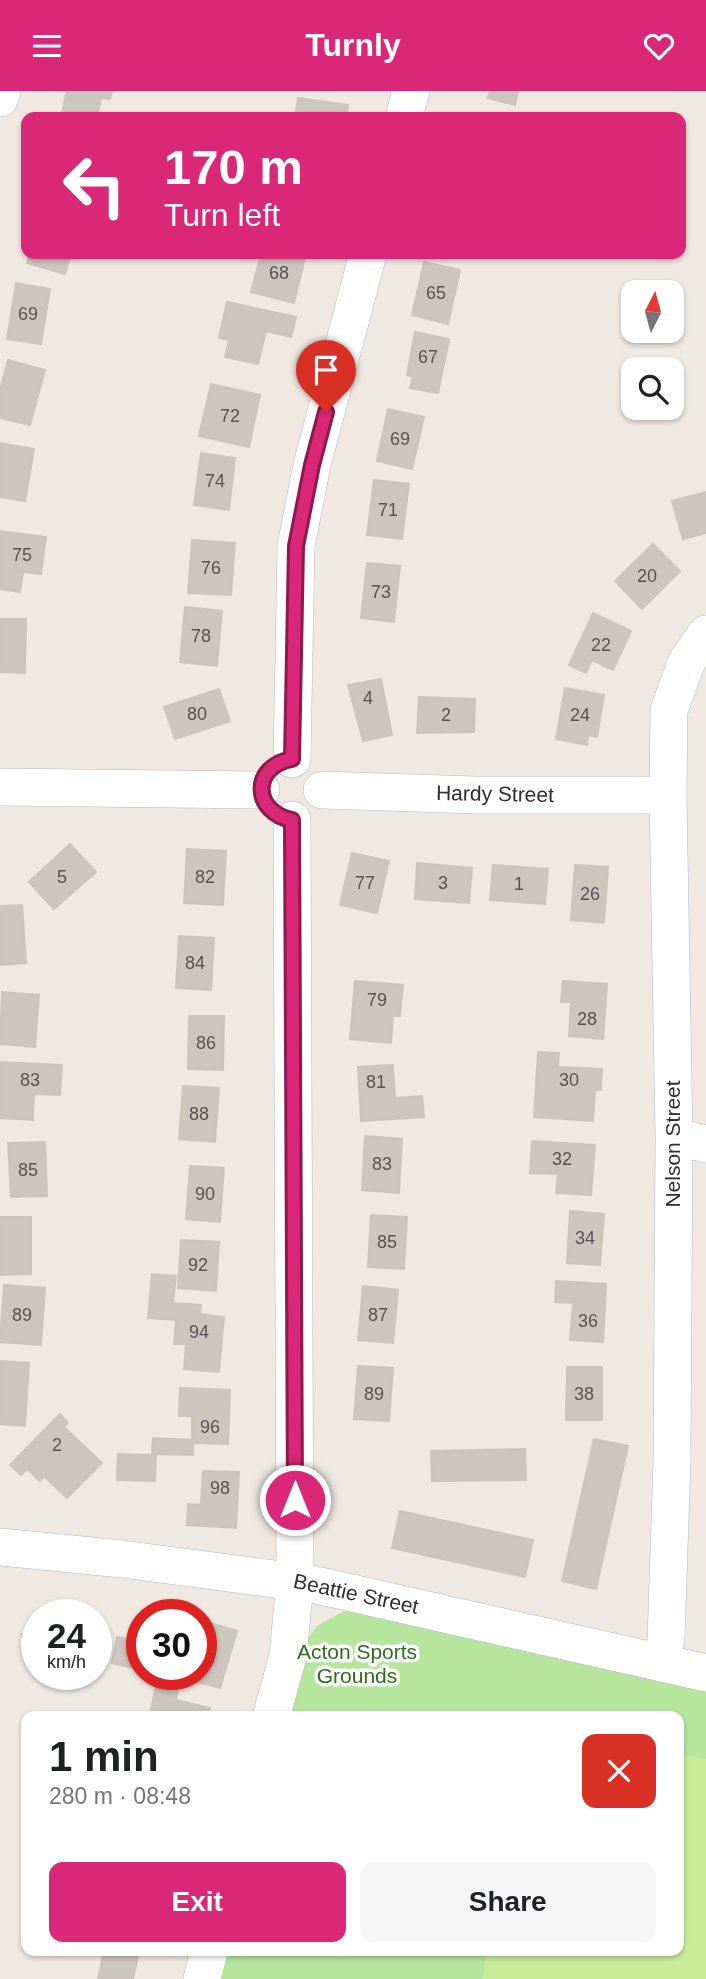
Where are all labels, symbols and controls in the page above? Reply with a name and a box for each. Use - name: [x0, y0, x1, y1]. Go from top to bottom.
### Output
- icon: menu: [28, 27, 66, 65]
- text: Turnly: [305, 27, 401, 63]
- icon: heart: [640, 27, 678, 65]
- icon: left: [49, 140, 140, 231]
- text: 170 m: [164, 140, 303, 194]
- text: Turn left: [164, 197, 280, 233]
- house number: 68: [269, 263, 289, 283]
- north arrow: [621, 280, 684, 343]
- map controls: [621, 280, 684, 420]
- house number: 65: [426, 283, 446, 303]
- house number: 69: [18, 304, 38, 324]
- pin: [296, 340, 356, 412]
- house number: 67: [418, 347, 438, 367]
- icon: arrive: [307, 351, 345, 389]
- button: search: [621, 357, 684, 420]
- house number: 72: [220, 406, 240, 426]
- house number: 69: [390, 429, 410, 449]
- house number: 74: [205, 471, 225, 491]
- house number: 71: [378, 500, 398, 520]
- house number: 75: [12, 545, 32, 565]
- house number: 76: [201, 558, 221, 578]
- house number: 20: [637, 566, 657, 586]
- house number: 73: [371, 582, 391, 602]
- house number: 78: [191, 626, 211, 646]
- house number: 22: [591, 635, 611, 655]
- house number: 4: [363, 688, 373, 708]
- house number: 80: [187, 704, 207, 724]
- house number: 2: [441, 705, 451, 725]
- house number: 24: [570, 705, 590, 725]
- street label: Hardy Street: [436, 781, 554, 806]
- house number: 5: [57, 867, 67, 887]
- house number: 82: [195, 867, 215, 887]
- house number: 77: [355, 873, 375, 893]
- house number: 3: [438, 873, 448, 893]
- house number: 1: [514, 874, 524, 894]
- house number: 26: [580, 884, 600, 904]
- house number: 84: [185, 953, 205, 973]
- house number: 79: [367, 990, 387, 1010]
- house number: 28: [577, 1009, 597, 1029]
- house number: 86: [196, 1033, 216, 1053]
- house number: 83: [20, 1070, 40, 1090]
- house number: 30: [559, 1070, 579, 1090]
- house number: 81: [366, 1072, 386, 1092]
- street label: Nelson Street: [661, 1080, 684, 1208]
- house number: 88: [189, 1104, 209, 1124]
- house number: 32: [552, 1149, 572, 1169]
- house number: 83: [372, 1154, 392, 1174]
- house number: 85: [18, 1160, 38, 1180]
- house number: 90: [195, 1184, 215, 1204]
- house number: 34: [575, 1228, 595, 1248]
- house number: 85: [377, 1232, 397, 1252]
- house number: 92: [188, 1255, 208, 1275]
- house number: 89: [12, 1305, 32, 1325]
- house number: 87: [368, 1305, 388, 1325]
- house number: 36: [578, 1311, 598, 1331]
- house number: 94: [189, 1322, 209, 1342]
- house number: 89: [364, 1384, 384, 1404]
- house number: 38: [574, 1384, 594, 1404]
- house number: 96: [200, 1417, 220, 1437]
- house number: 2: [52, 1435, 62, 1455]
- position arrow: [258, 1463, 332, 1537]
- house number: 98: [210, 1478, 230, 1498]
- street label: Beattie Street: [291, 1569, 421, 1618]
- speed limit sign: 30: [126, 1599, 217, 1690]
- text: 24: [47, 1616, 86, 1655]
- park label: Acton Sports Grounds: [297, 1640, 417, 1687]
- text: km/h: [47, 1652, 86, 1672]
- text: 1 min: [49, 1733, 159, 1780]
- button: close: [582, 1734, 656, 1808]
- text: 280 m · 08:48: [49, 1783, 191, 1809]
- button: Exit: [49, 1862, 346, 1942]
- button: Share: [360, 1862, 656, 1942]

